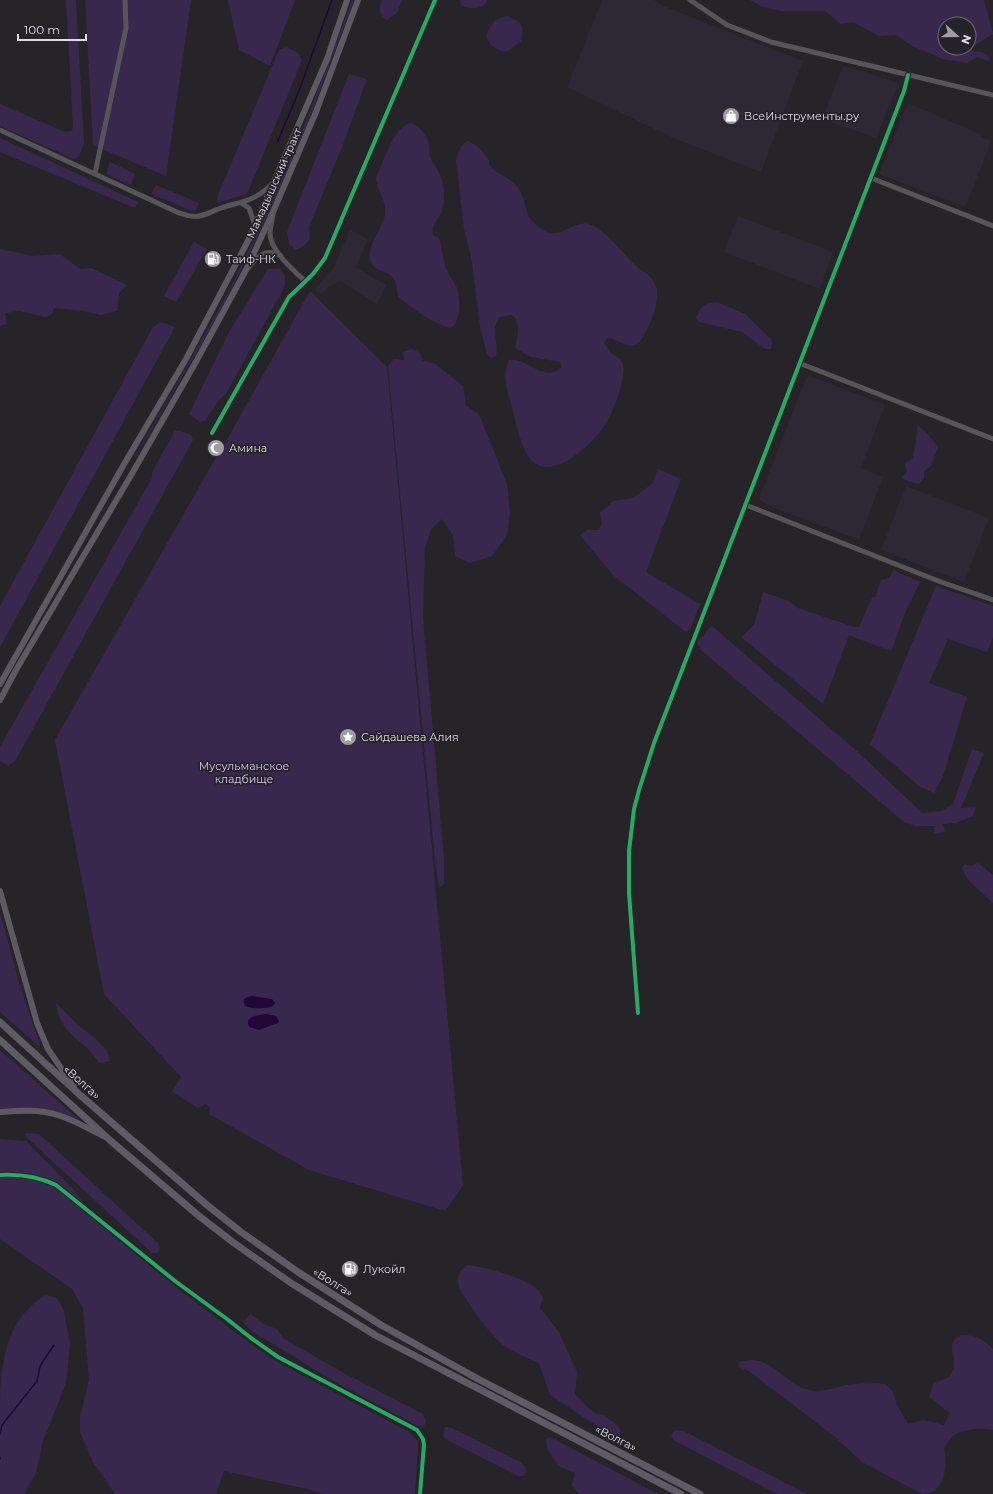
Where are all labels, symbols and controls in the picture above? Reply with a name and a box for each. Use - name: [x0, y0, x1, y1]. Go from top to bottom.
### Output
- scale bar: [18, 16, 86, 42]
- north arrow: [937, 16, 977, 56]
- text: 100 m: [24, 22, 60, 37]
- text: N: [958, 33, 974, 46]
- shop icon: ВсеИнструменты.ру: [721, 106, 741, 126]
- place label: ВсеИнструменты.ру: [744, 109, 860, 123]
- street label: Мамадышский тракт: [243, 125, 305, 240]
- fuel station icon: Таиф-НК: [203, 249, 223, 269]
- place label: Таиф-НК: [226, 252, 276, 266]
- mosque icon: Амина: [206, 438, 226, 458]
- place label: Амина: [229, 441, 267, 455]
- place icon: Сайдашева Алия: [338, 727, 358, 747]
- place label: Сайдашева Алия: [361, 730, 459, 744]
- park label: Мусульманское кладбище: [199, 759, 289, 786]
- street label: «Волга»: [61, 1062, 103, 1102]
- fuel station icon: Лукойл: [340, 1259, 360, 1279]
- place label: Лукойл: [363, 1262, 406, 1276]
- street label: «Волга»: [311, 1264, 355, 1300]
- street label: «Волга»: [593, 1422, 639, 1454]

